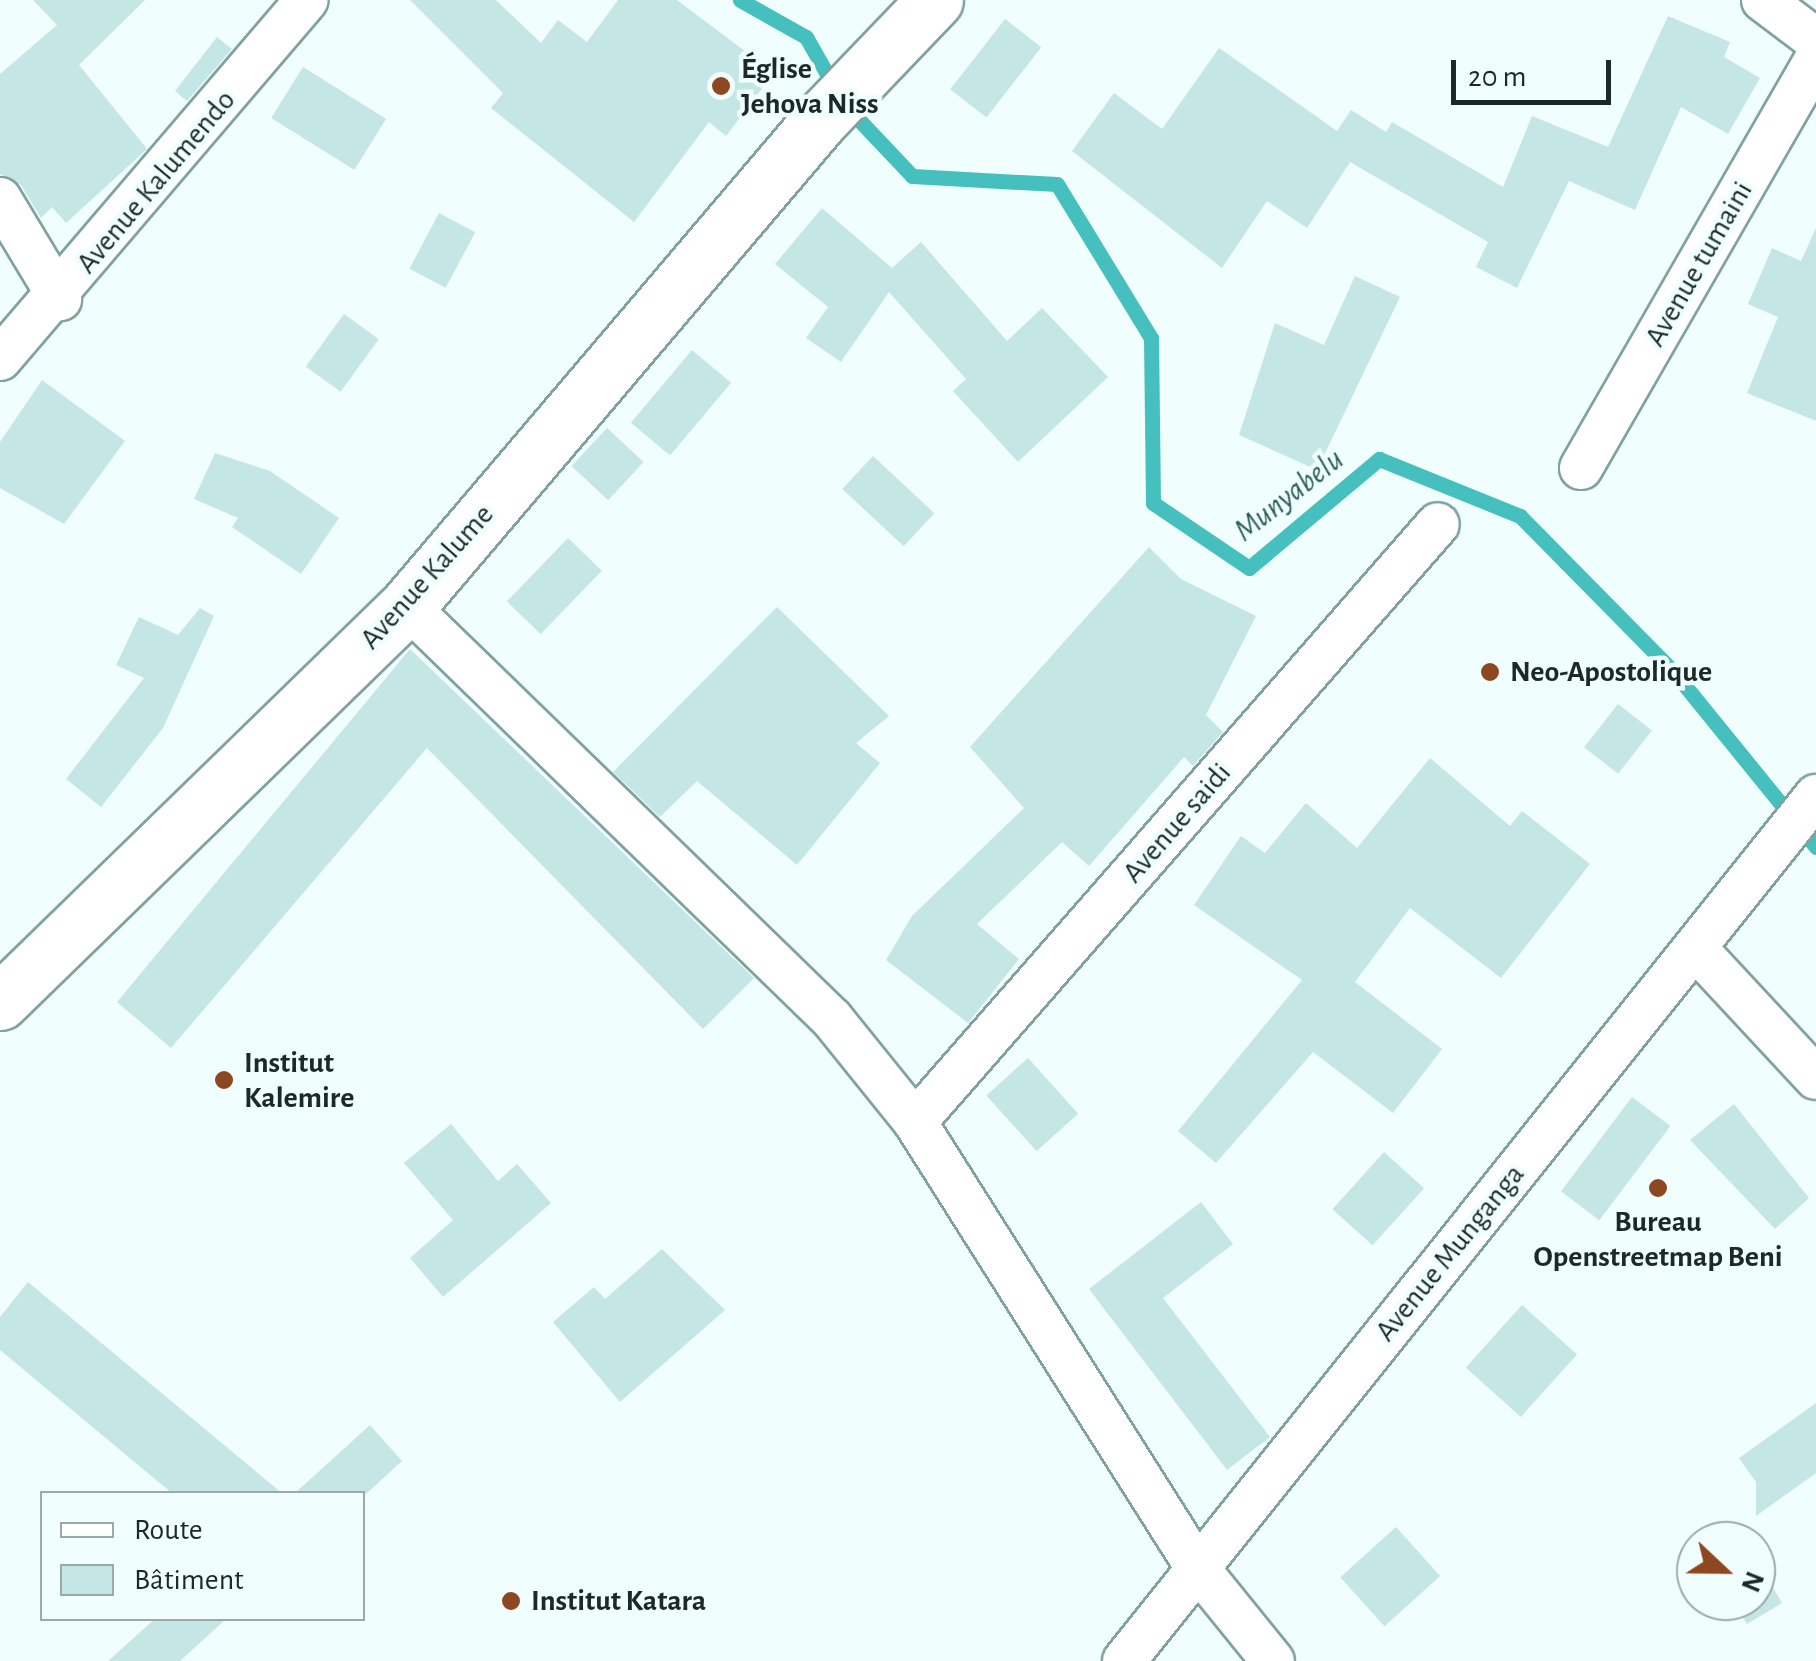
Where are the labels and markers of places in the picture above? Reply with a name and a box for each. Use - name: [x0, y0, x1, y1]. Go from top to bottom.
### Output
- place label: Église Jehova Niss: [741, 51, 879, 122]
- marker: Église Jehova Niss: [710, 75, 732, 97]
- place label: Neo-Apostolique: [1510, 654, 1712, 690]
- marker: Neo-Apostolique: [1479, 661, 1501, 683]
- place label: Institut Kalemire: [244, 1045, 354, 1116]
- marker: Institut Kalemire: [213, 1069, 235, 1091]
- marker: Bureau Openstreetmap Beni: [1647, 1177, 1669, 1199]
- place label: Bureau Openstreetmap Beni: [1533, 1204, 1783, 1274]
- place label: Institut Katara: [531, 1583, 706, 1619]
- marker: Institut Katara: [500, 1590, 522, 1612]

